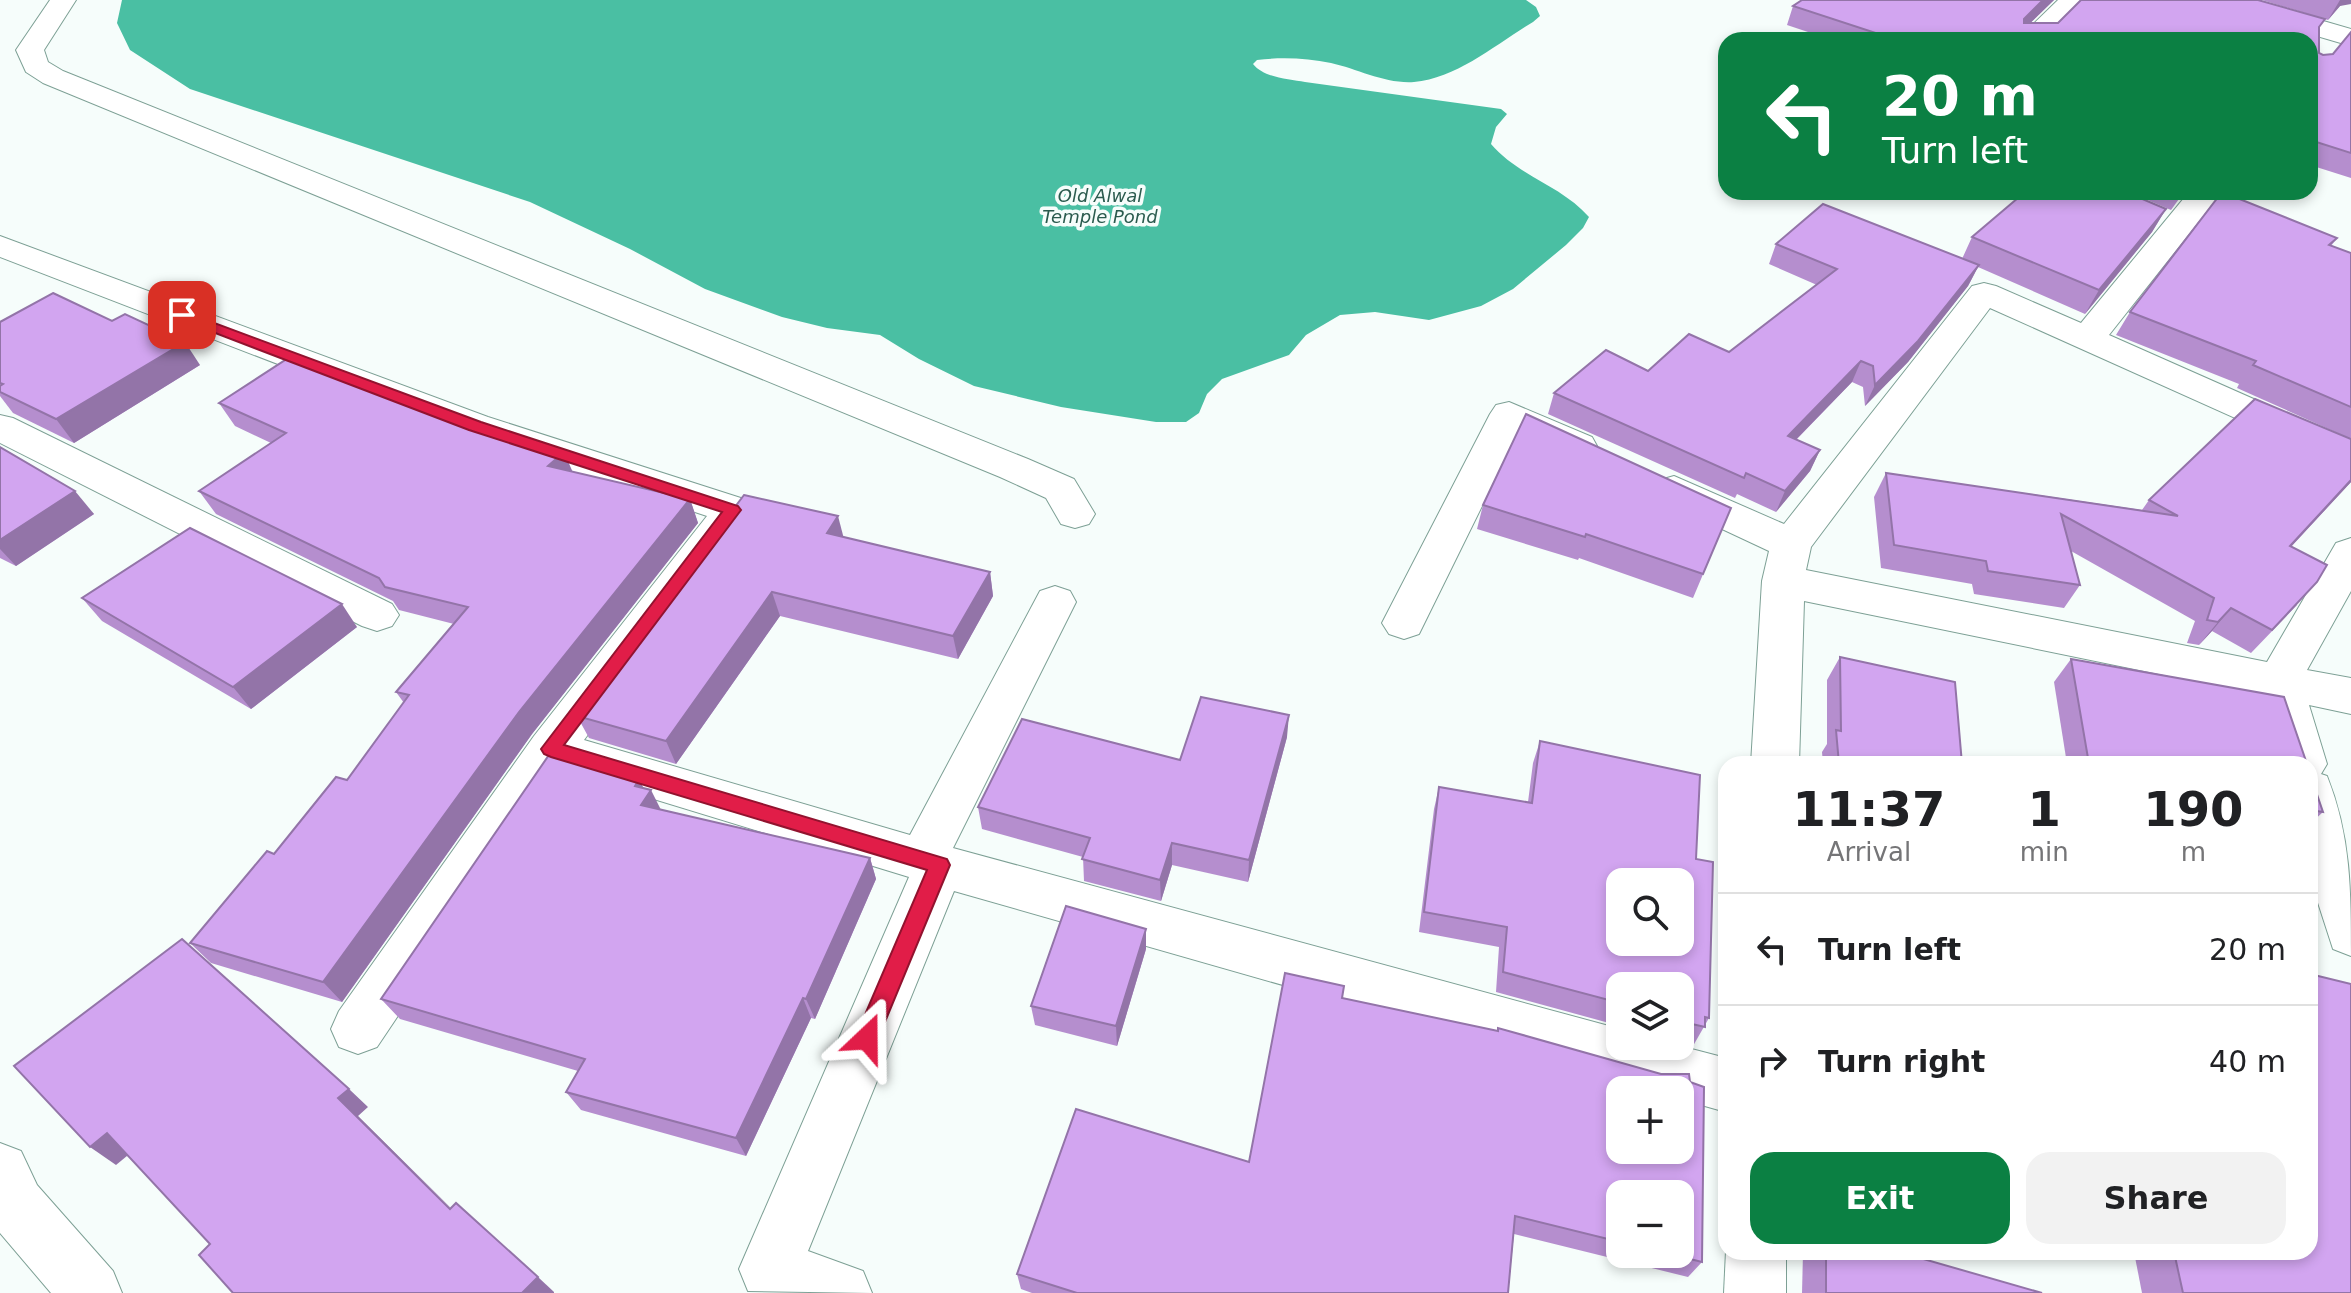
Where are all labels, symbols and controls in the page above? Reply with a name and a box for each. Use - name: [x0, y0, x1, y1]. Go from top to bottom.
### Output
- text: 20 m: [1882, 63, 2038, 128]
- icon: left: [1750, 64, 1854, 168]
- text: Turn left: [1882, 130, 2028, 171]
- water label: Old Alwal Temple Pond: [1042, 185, 1158, 227]
- pin: [148, 281, 216, 349]
- icon: arrive: [160, 293, 204, 337]
- text: 11:37: [1792, 781, 1945, 837]
- text: 1: [2028, 781, 2061, 837]
- text: 190: [2143, 781, 2243, 837]
- text: Arrival: [1827, 837, 1911, 867]
- text: min: [2020, 837, 2069, 867]
- text: m: [2181, 837, 2206, 867]
- map controls: [1606, 868, 1694, 1268]
- button: search: [1606, 868, 1694, 956]
- icon: left: [1750, 927, 1794, 971]
- text: Turn left: [1818, 932, 1961, 967]
- text: 20 m: [2209, 932, 2286, 967]
- button: layers: [1606, 972, 1694, 1060]
- position arrow: [825, 996, 909, 1080]
- icon: right: [1750, 1039, 1794, 1083]
- text: Turn right: [1818, 1044, 1985, 1079]
- text: 40 m: [2209, 1044, 2286, 1079]
- button: +: [1606, 1076, 1694, 1164]
- button: Exit: [1750, 1152, 2010, 1244]
- button: Share: [2026, 1152, 2286, 1244]
- button: −: [1606, 1180, 1694, 1268]

